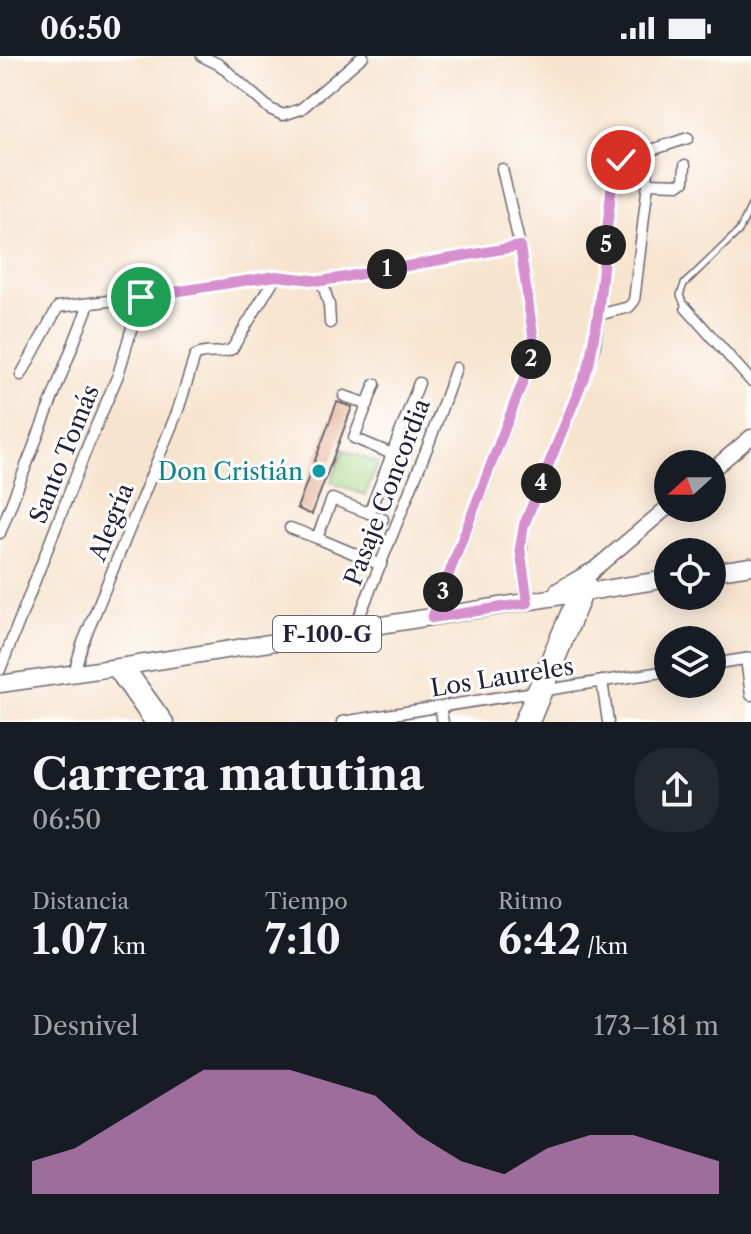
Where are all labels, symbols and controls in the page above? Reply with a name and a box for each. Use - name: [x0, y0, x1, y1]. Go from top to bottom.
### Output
- text: 06:50: [40, 10, 122, 47]
- pin: [587, 126, 655, 194]
- icon: check: [599, 138, 643, 182]
- pin: 5: [586, 225, 626, 265]
- text: 5: [600, 231, 612, 258]
- pin: 1: [367, 249, 407, 289]
- text: 1: [382, 255, 392, 282]
- pin: [107, 263, 175, 331]
- icon: arrive: [119, 275, 163, 319]
- pin: 2: [511, 339, 551, 379]
- text: 2: [525, 345, 538, 372]
- street label: Santo Tomás: [23, 381, 105, 527]
- street label: Pasaje Concordia: [338, 394, 436, 590]
- north arrow: [654, 450, 726, 522]
- map controls: [654, 450, 726, 698]
- place label: Don Cristián: [158, 457, 303, 486]
- marker: Don Cristián: [310, 462, 328, 480]
- pin: 4: [521, 463, 561, 503]
- text: 4: [534, 469, 548, 496]
- street label: Alegría: [82, 479, 140, 566]
- button: locate: [654, 538, 726, 610]
- pin: 3: [423, 572, 463, 612]
- text: 3: [437, 578, 449, 605]
- road number: F-100-G: [273, 616, 381, 652]
- button: layers: [654, 626, 726, 698]
- street label: Los Laureles: [428, 651, 576, 703]
- text: Carrera matutina: [32, 747, 424, 801]
- button: share: [635, 748, 719, 832]
- text: 06:50: [32, 804, 102, 836]
- text: Distancia: [32, 888, 129, 915]
- text: Tiempo: [265, 888, 348, 915]
- text: Ritmo: [498, 888, 563, 915]
- text: 1.07: [32, 915, 107, 964]
- text: 7:10: [265, 915, 341, 964]
- text: 6:42: [498, 915, 581, 964]
- text: km: [107, 933, 146, 960]
- text: /km: [581, 933, 628, 960]
- text: Desnivel: [32, 1010, 139, 1042]
- text: 173–181 m: [593, 1010, 719, 1042]

